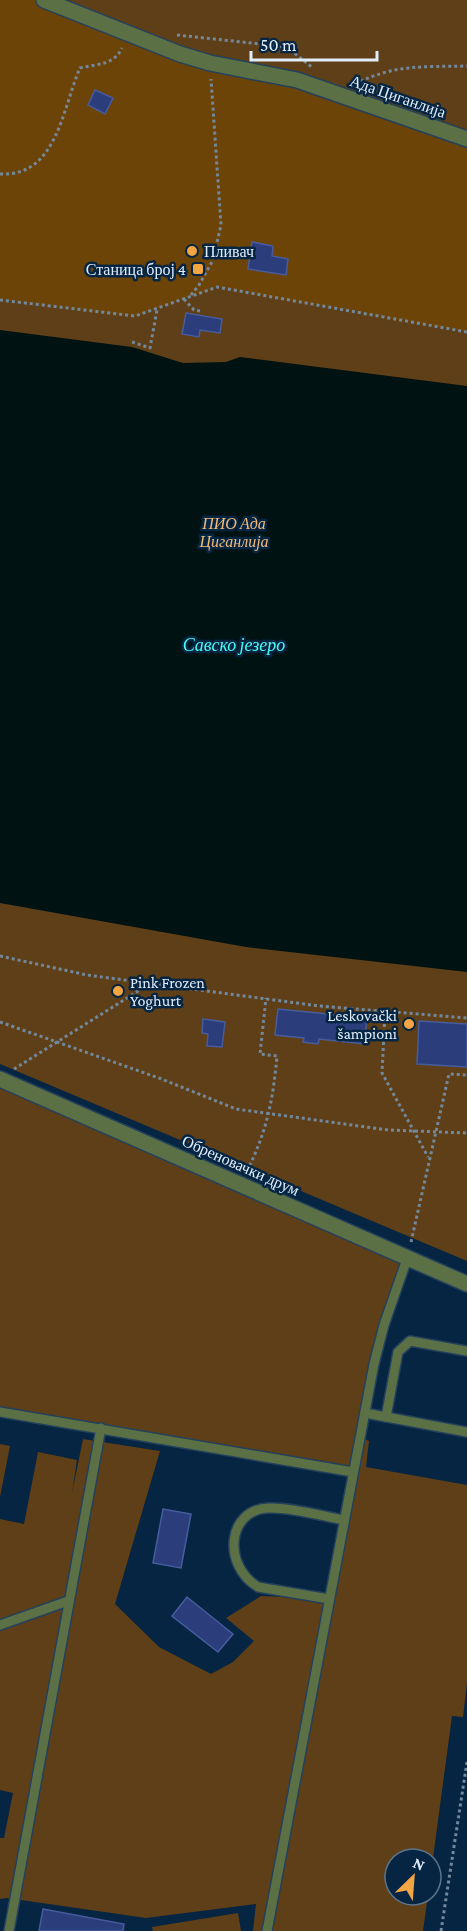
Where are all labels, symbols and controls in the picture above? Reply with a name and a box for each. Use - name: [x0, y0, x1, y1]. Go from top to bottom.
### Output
- scale bar: [251, 24, 377, 62]
- text: 50 m: [260, 35, 297, 55]
- street label: Ада Циганлија: [347, 72, 448, 122]
- place label: Пливач: [204, 243, 254, 260]
- marker: Пливач: [185, 244, 199, 258]
- place label: Станица број 4: [86, 261, 186, 279]
- marker: Станица број 4: [191, 262, 205, 276]
- park label: ПИО Ада Циганлија: [198, 515, 269, 551]
- water label: Савско језеро: [183, 635, 285, 655]
- place label: Pink Frozen Yoghurt: [130, 974, 205, 1010]
- marker: Pink Frozen Yoghurt: [111, 984, 125, 998]
- place label: Leskovački šampioni: [327, 1007, 397, 1043]
- marker: Leskovački šampioni: [402, 1017, 416, 1031]
- street label: Обреновачки друм: [179, 1132, 302, 1200]
- north arrow: [383, 1847, 443, 1907]
- text: N: [411, 1854, 428, 1874]

